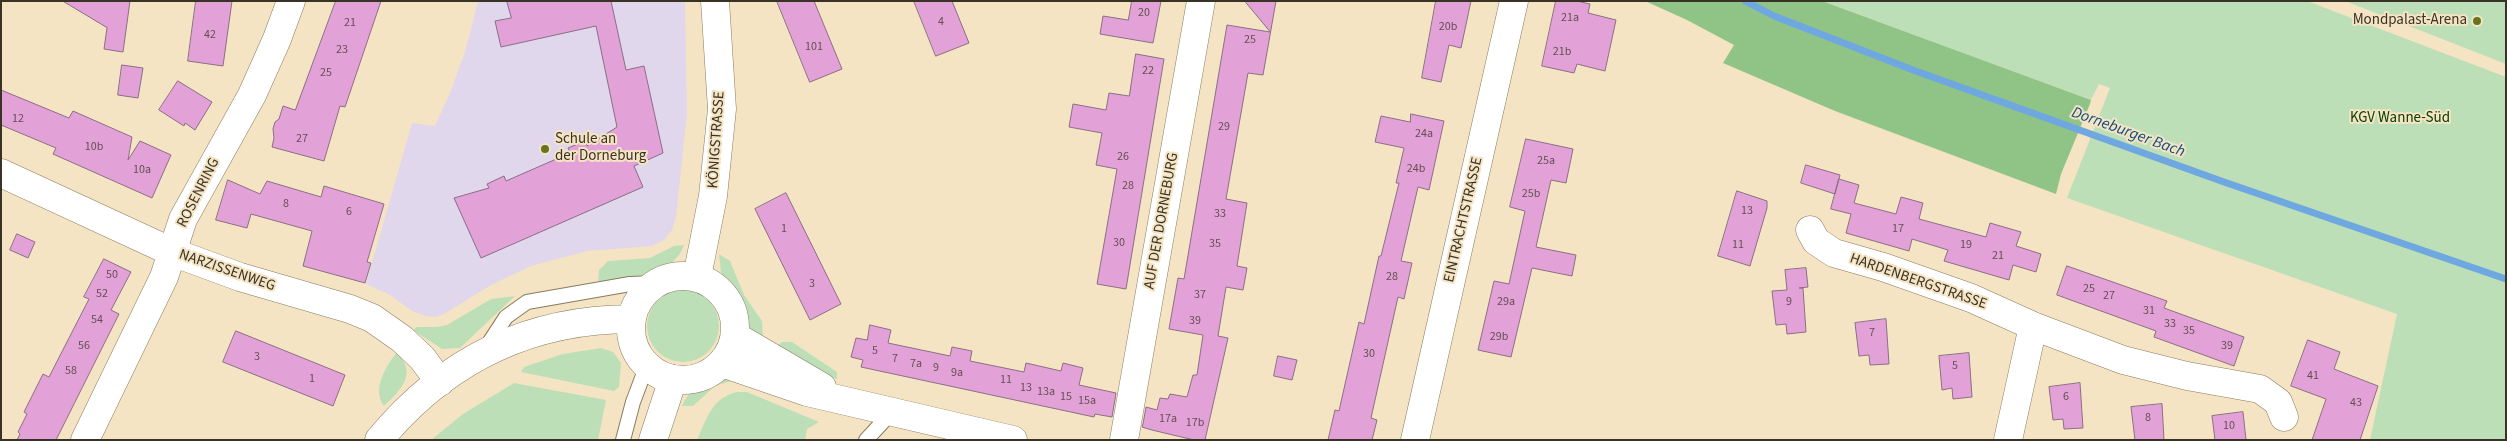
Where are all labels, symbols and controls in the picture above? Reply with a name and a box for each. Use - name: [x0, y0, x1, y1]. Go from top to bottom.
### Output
- house number: 20: [1138, 6, 1150, 20]
- house number: 21a: [1561, 11, 1579, 25]
- place label: Mondpalast-Arena: [2353, 12, 2467, 30]
- house number: 4: [938, 15, 944, 29]
- marker: Mondpalast-Arena: [2471, 15, 2483, 27]
- house number: 21: [344, 16, 356, 30]
- house number: 20b: [1439, 20, 1457, 34]
- house number: 42: [204, 28, 216, 42]
- house number: 25: [1244, 33, 1256, 47]
- house number: 101: [805, 40, 823, 54]
- house number: 23: [336, 43, 348, 57]
- house number: 21b: [1553, 45, 1571, 59]
- house number: 22: [1142, 64, 1154, 78]
- house number: 25: [320, 66, 332, 80]
- street label: KÖNIGSTRASSE: [705, 91, 729, 189]
- water label: Dorneburger Bach: [2069, 104, 2187, 162]
- park label: KGV Wanne-Süd: [2350, 110, 2450, 128]
- house number: 12: [12, 112, 24, 126]
- house number: 29: [1218, 120, 1230, 134]
- house number: 24a: [1415, 127, 1433, 141]
- place label: Schule an der Dorneburg: [555, 131, 646, 166]
- house number: 27: [296, 132, 308, 146]
- house number: 10b: [85, 140, 103, 154]
- marker: Schule an der Dorneburg: [539, 143, 551, 155]
- house number: 26: [1117, 150, 1129, 164]
- street label: AUF DER DORNEBURG: [1141, 151, 1183, 291]
- house number: 25a: [1537, 154, 1555, 168]
- street label: ROSENRING: [174, 155, 224, 231]
- street label: EINTRACHTSTRASSE: [1441, 156, 1487, 284]
- house number: 24b: [1407, 162, 1425, 176]
- house number: 10a: [133, 163, 151, 177]
- house number: 28: [1122, 179, 1134, 193]
- house number: 25b: [1522, 187, 1540, 201]
- house number: 8: [283, 197, 289, 211]
- house number: 13: [1741, 204, 1753, 218]
- house number: 6: [346, 205, 352, 219]
- house number: 33: [1214, 207, 1226, 221]
- house number: 1: [781, 222, 787, 236]
- house number: 17: [1892, 222, 1904, 236]
- house number: 30: [1113, 236, 1125, 250]
- house number: 35: [1209, 237, 1221, 251]
- house number: 11: [1732, 238, 1744, 252]
- house number: 19: [1960, 238, 1972, 252]
- street label: NARZISSENWEG: [176, 246, 278, 296]
- house number: 21: [1992, 249, 2004, 263]
- street label: HARDENBERGSTRASSE: [1847, 250, 1989, 314]
- house number: 50: [106, 268, 118, 282]
- house number: 28: [1386, 270, 1398, 284]
- house number: 3: [809, 277, 815, 291]
- house number: 25: [2083, 282, 2095, 296]
- house number: 52: [96, 287, 108, 301]
- house number: 37: [1194, 288, 1206, 302]
- house number: 27: [2103, 289, 2115, 303]
- house number: 29a: [1497, 295, 1515, 309]
- house number: 9: [1786, 295, 1792, 309]
- house number: 31: [2143, 304, 2155, 318]
- house number: 54: [91, 313, 103, 327]
- house number: 39: [1189, 314, 1201, 328]
- house number: 33: [2164, 317, 2176, 331]
- house number: 35: [2183, 324, 2195, 338]
- house number: 7: [1869, 326, 1875, 340]
- house number: 29b: [1490, 330, 1508, 344]
- house number: 56: [78, 339, 90, 353]
- house number: 39: [2221, 339, 2233, 353]
- house number: 5: [872, 344, 878, 358]
- house number: 30: [1363, 347, 1375, 361]
- house number: 3: [254, 350, 260, 364]
- house number: 7: [892, 352, 898, 366]
- house number: 7a: [910, 357, 922, 371]
- house number: 5: [1952, 359, 1958, 373]
- house number: 9: [933, 361, 939, 375]
- house number: 58: [65, 364, 77, 378]
- house number: 9a: [951, 366, 963, 380]
- house number: 41: [2307, 369, 2319, 383]
- house number: 1: [309, 372, 315, 386]
- house number: 11: [1000, 373, 1012, 387]
- house number: 13: [1020, 381, 1032, 395]
- house number: 13a: [1037, 385, 1055, 399]
- house number: 15: [1060, 390, 1072, 404]
- house number: 6: [2063, 390, 2069, 404]
- house number: 15a: [1078, 394, 1096, 408]
- house number: 43: [2350, 396, 2362, 410]
- house number: 8: [2145, 411, 2151, 425]
- house number: 17a: [1159, 412, 1177, 426]
- house number: 17b: [1186, 416, 1204, 430]
- house number: 10: [2223, 419, 2235, 433]

